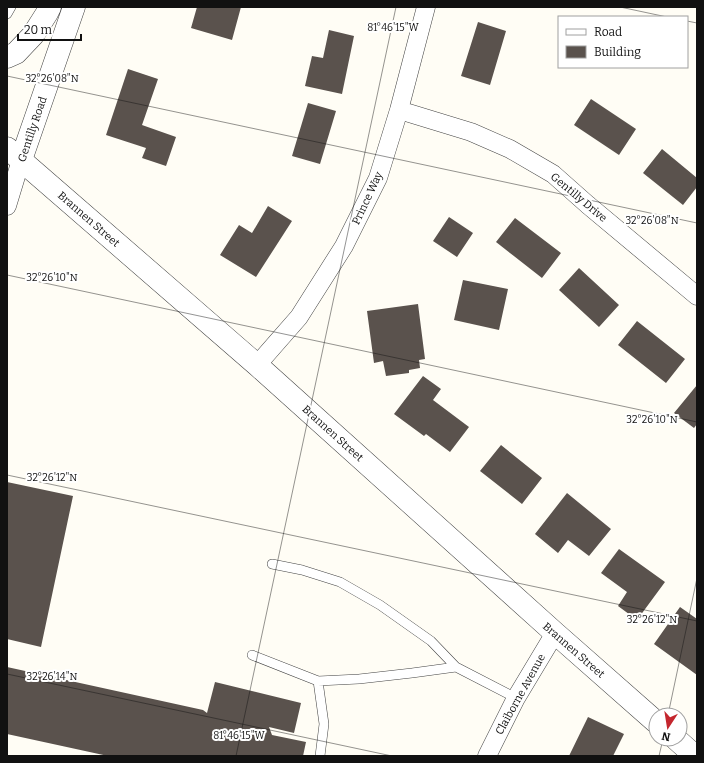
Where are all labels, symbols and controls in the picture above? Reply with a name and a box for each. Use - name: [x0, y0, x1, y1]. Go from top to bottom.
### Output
- scale bar: [18, 16, 81, 42]
- legend: [558, 16, 688, 68]
- text: 81°46'15"W: [367, 22, 420, 34]
- text: 20 m: [24, 23, 53, 37]
- text: Road: [594, 25, 622, 39]
- text: Building: [594, 45, 641, 59]
- text: 32°26'08"N: [25, 73, 79, 85]
- street label: Gentilly Road: [15, 94, 50, 164]
- street label: Prince Way: [350, 170, 385, 227]
- street label: Gentilly Drive: [548, 170, 610, 225]
- street label: Brannen Street: [55, 189, 122, 250]
- text: 32°26'08"N: [625, 215, 679, 227]
- text: 32°26'10"N: [26, 272, 78, 284]
- street label: Brannen Street: [299, 403, 366, 464]
- text: 32°26'10"N: [626, 414, 678, 426]
- text: 32°26'12"N: [27, 472, 77, 484]
- text: 32°26'12"N: [627, 614, 677, 626]
- street label: Brannen Street: [540, 620, 607, 681]
- street label: Claiborne Avenue: [493, 652, 548, 737]
- text: 32°26'14"N: [27, 671, 78, 683]
- north arrow: [648, 707, 688, 747]
- text: N: [660, 729, 672, 744]
- text: 81°46'15"W: [213, 730, 266, 742]

